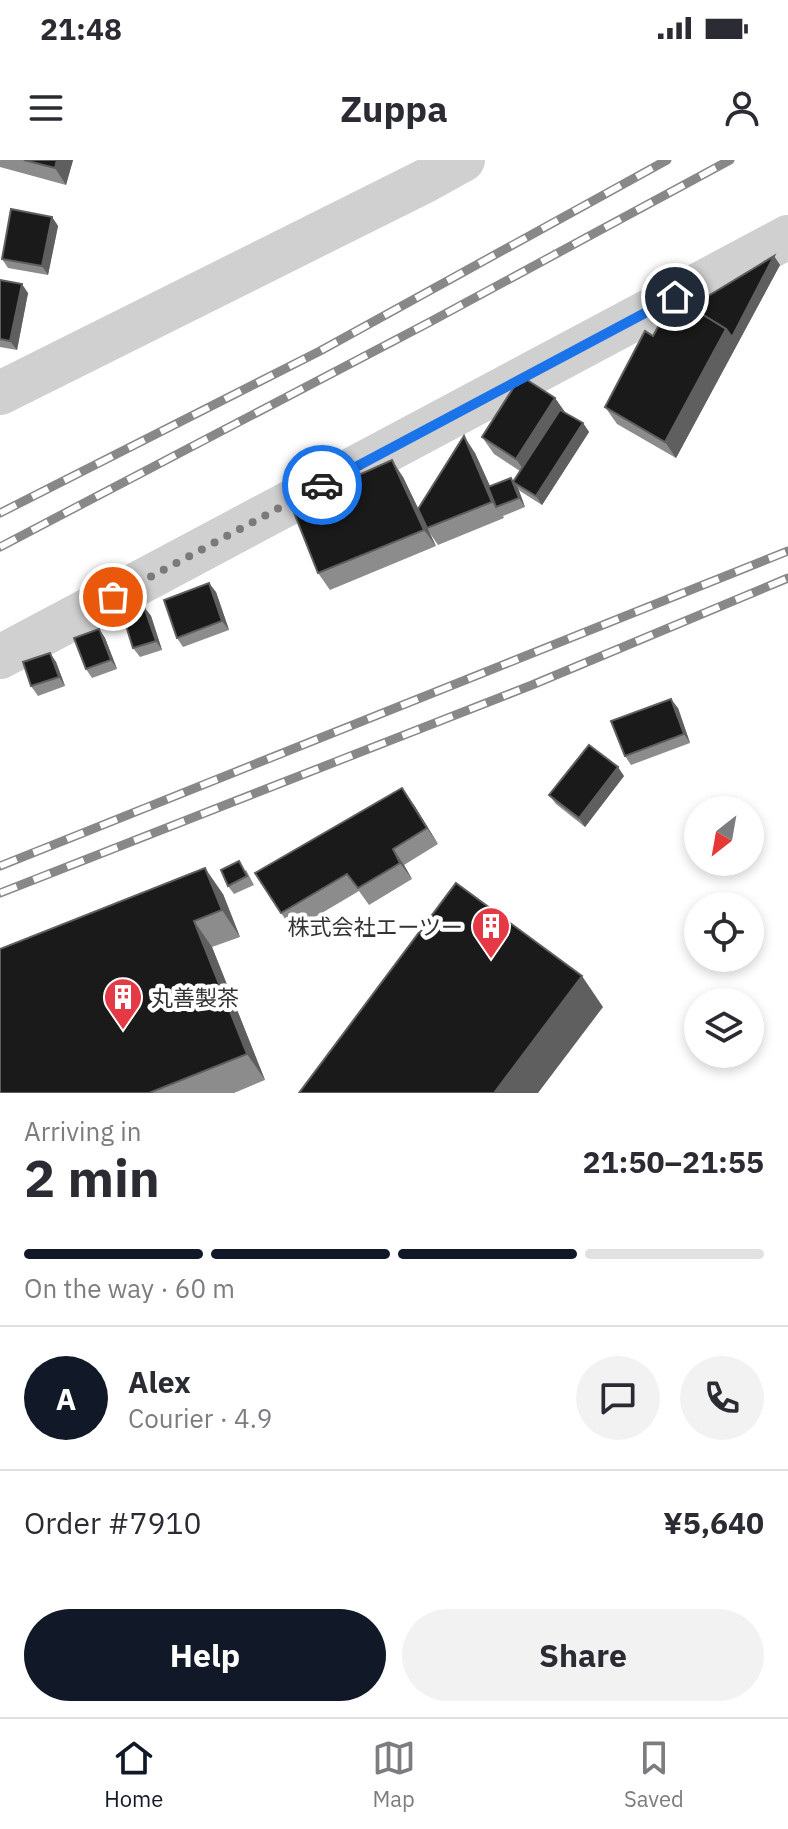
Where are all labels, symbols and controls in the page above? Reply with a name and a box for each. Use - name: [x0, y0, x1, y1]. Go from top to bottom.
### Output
- text: 21:48: [40, 9, 122, 48]
- text: Zuppa: [340, 85, 448, 132]
- icon: menu: [24, 86, 68, 130]
- icon: person: [720, 86, 764, 130]
- pin: [641, 263, 709, 331]
- icon: home: [653, 275, 697, 319]
- courier: [282, 445, 362, 525]
- icon: car: [300, 463, 344, 507]
- pin: [79, 563, 147, 631]
- icon: bag: [91, 575, 135, 619]
- north arrow: [684, 796, 764, 876]
- map controls: [684, 796, 764, 1068]
- button: locate: [684, 892, 764, 972]
- building icon: 株式会社エーツー: [470, 905, 512, 960]
- place label: 株式会社エーツー: [287, 912, 463, 941]
- building icon: 丸善製茶: [102, 976, 144, 1031]
- place label: 丸善製茶: [151, 983, 239, 1012]
- button: layers: [684, 988, 764, 1068]
- text: Arriving in: [24, 1114, 141, 1148]
- text: 21:50–21:55: [583, 1142, 764, 1181]
- text: 2 min: [24, 1144, 160, 1211]
- text: On the way · 60 m: [24, 1271, 235, 1305]
- button: chat: [576, 1356, 660, 1440]
- button: phone: [680, 1356, 764, 1440]
- text: Alex: [128, 1362, 191, 1401]
- text: A: [56, 1379, 76, 1418]
- text: Courier · 4.9: [128, 1401, 272, 1435]
- text: Order #7910: [24, 1503, 201, 1542]
- text: ¥5,640: [663, 1503, 764, 1542]
- button: Help: [24, 1609, 386, 1701]
- button: Share: [402, 1609, 764, 1701]
- tab: Home: [104, 1736, 163, 1813]
- tab: Map: [372, 1736, 416, 1813]
- tab: Saved: [624, 1736, 684, 1813]

